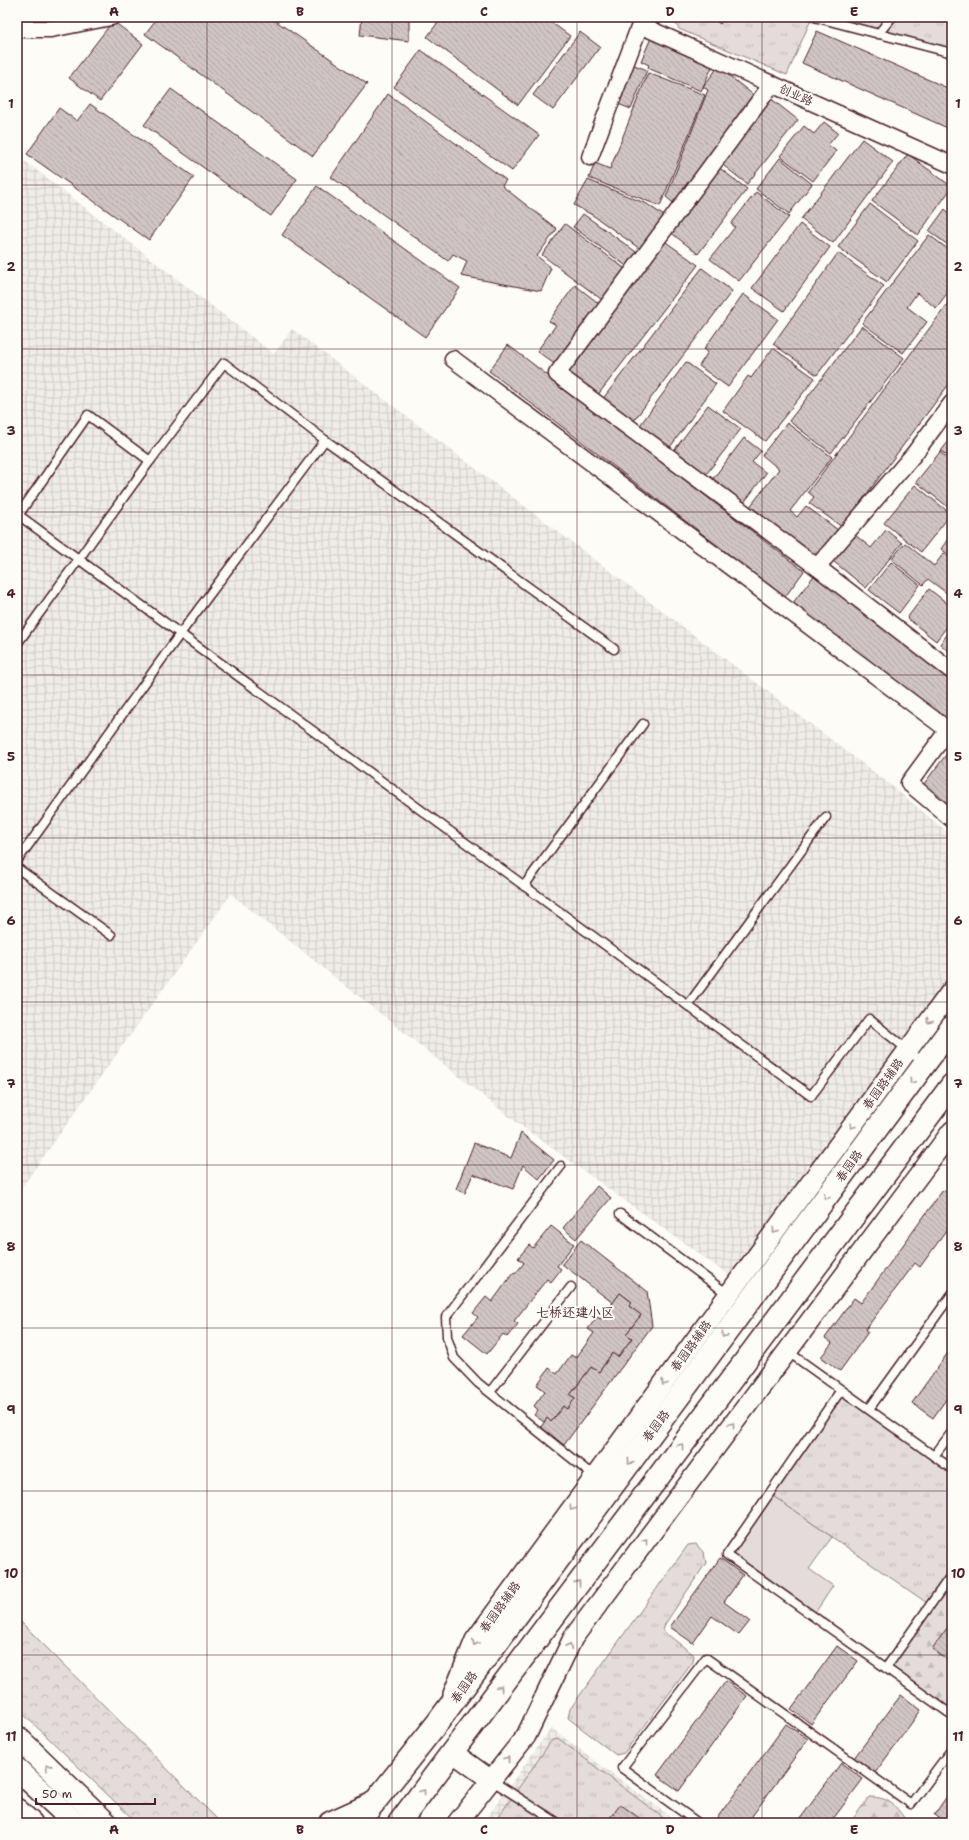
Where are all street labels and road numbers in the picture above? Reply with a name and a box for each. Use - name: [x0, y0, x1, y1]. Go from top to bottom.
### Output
- street label: 创业路: [776, 80, 816, 110]
- street label: 春园路辅路: [859, 1055, 907, 1113]
- street label: 春园路: [832, 1147, 866, 1185]
- street label: 春园路辅路: [667, 1317, 715, 1375]
- street label: 春园路: [639, 1407, 673, 1445]
- street label: 春园路辅路: [476, 1578, 524, 1636]
- street label: 春园路: [447, 1668, 481, 1706]

